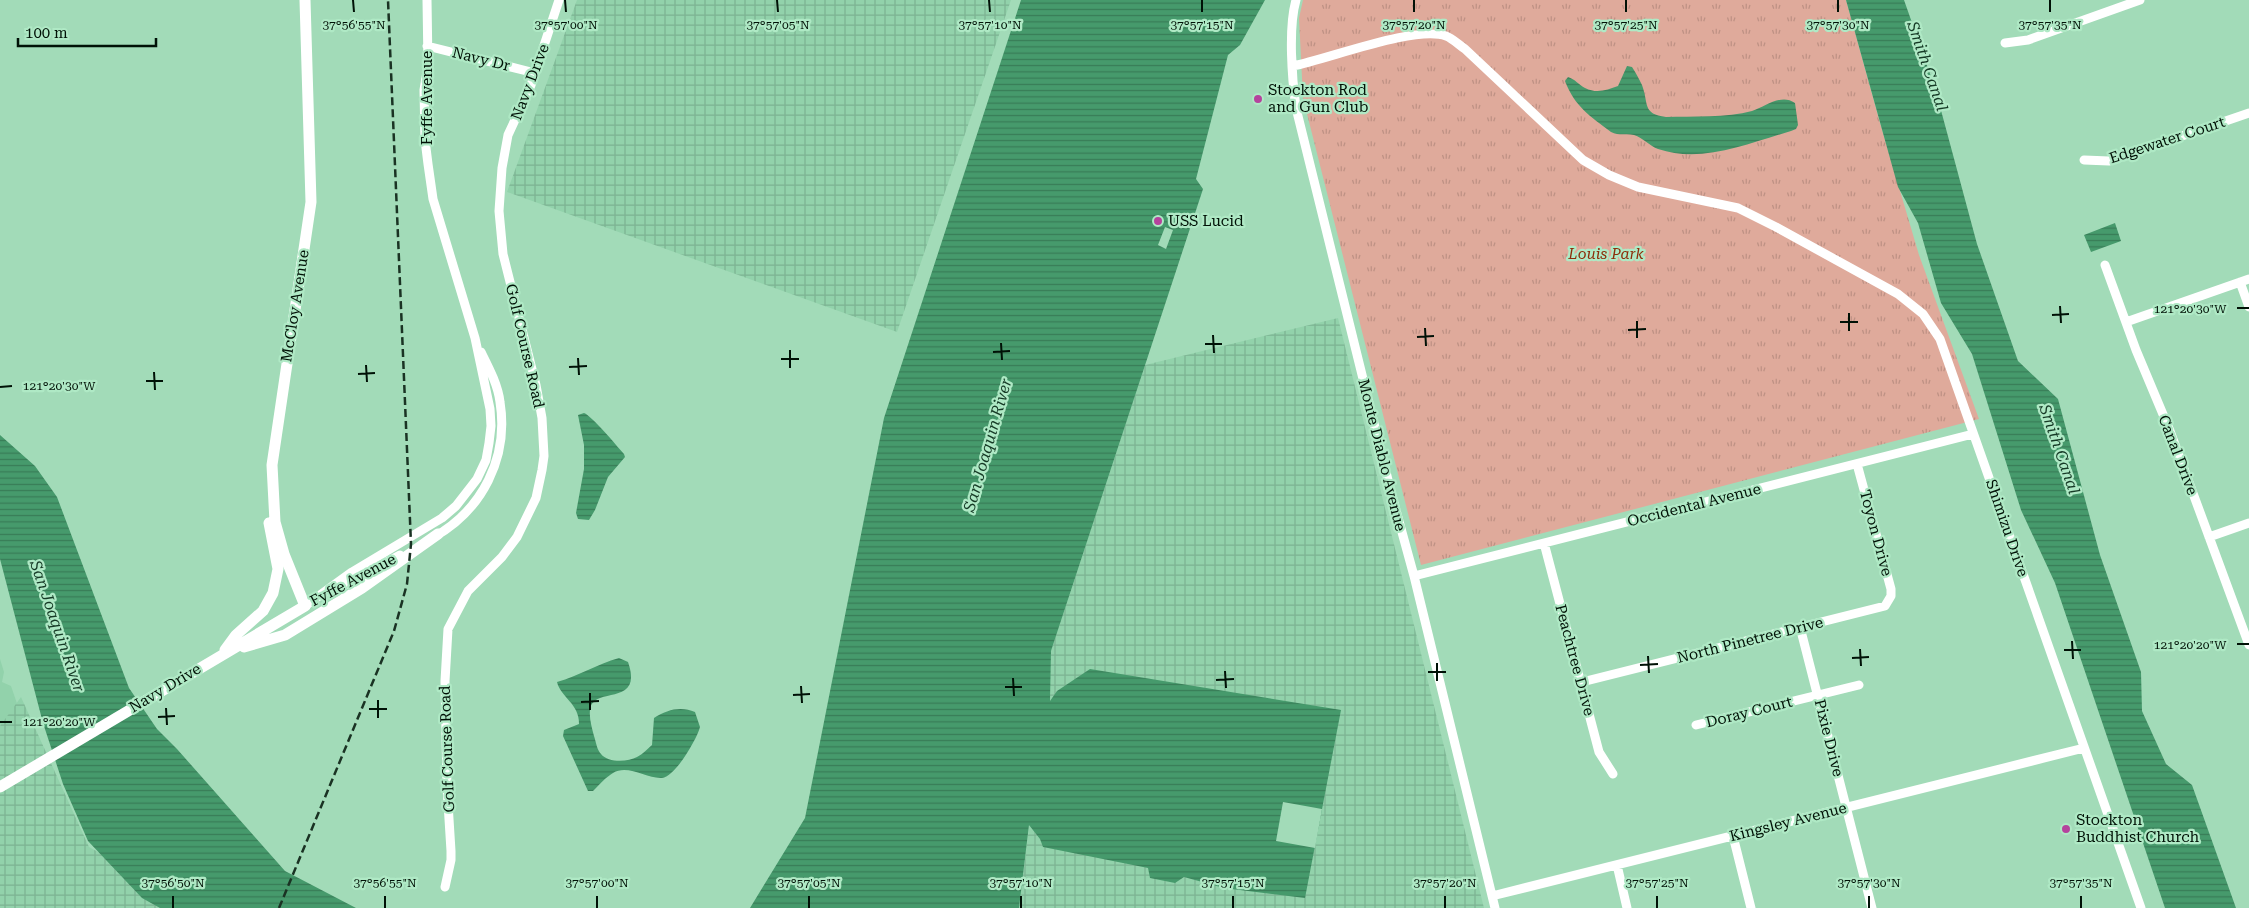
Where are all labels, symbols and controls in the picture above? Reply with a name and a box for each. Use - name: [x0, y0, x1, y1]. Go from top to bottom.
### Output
- scale bar: [18, 15, 155, 47]
- text: 37°56'55"N: [322, 18, 386, 32]
- text: 37°57'00"N: [534, 18, 598, 32]
- text: 37°57'05"N: [746, 18, 810, 32]
- text: 37°57'10"N: [958, 18, 1022, 32]
- text: 37°57'15"N: [1170, 18, 1234, 32]
- text: 37°57'20"N: [1382, 18, 1446, 32]
- text: 37°57'25"N: [1594, 18, 1658, 32]
- text: 37°57'30"N: [1806, 18, 1870, 32]
- water label: Smith Canal: [1903, 18, 1952, 114]
- text: 37°57'35"N: [2018, 18, 2082, 32]
- text: 100 m: [25, 24, 68, 42]
- street label: Navy Drive: [507, 41, 553, 123]
- street label: Navy Dr: [450, 43, 512, 75]
- street label: Fyffe Avenue: [418, 51, 436, 145]
- place label: Stockton Rod and Gun Club: [1268, 81, 1369, 116]
- marker: Stockton Rod and Gun Club: [1252, 93, 1264, 105]
- street label: Edgewater Court: [2107, 113, 2228, 167]
- place label: USS Lucid: [1168, 212, 1244, 230]
- marker: USS Lucid: [1152, 215, 1164, 227]
- park label: Louis Park: [1567, 245, 1645, 263]
- street label: McCloy Avenue: [277, 249, 313, 363]
- street label: Golf Course Road: [502, 282, 548, 410]
- text: 121°20'30"W: [2154, 302, 2227, 316]
- water label: San Joaquin River: [959, 376, 1016, 515]
- street label: Monte Diablo Avenue: [1354, 377, 1410, 533]
- text: 121°20'30"W: [23, 379, 96, 393]
- water label: Smith Canal: [2035, 401, 2084, 497]
- street label: Canal Drive: [2154, 412, 2202, 498]
- street label: Shimizu Drive: [1982, 477, 2032, 579]
- street label: Occidental Avenue: [1625, 480, 1763, 530]
- street label: Toyon Drive: [1856, 488, 1896, 578]
- street label: Fyffe Avenue: [307, 550, 399, 610]
- water label: San Joaquin River: [26, 557, 89, 695]
- street label: Peachtree Drive: [1551, 602, 1599, 718]
- street label: North Pinetree Drive: [1675, 613, 1825, 667]
- text: 121°20'20"W: [2154, 638, 2227, 652]
- street label: Navy Drive: [126, 660, 204, 716]
- street label: Golf Course Road: [436, 685, 458, 813]
- street label: Doray Court: [1704, 692, 1795, 731]
- street label: Pixie Drive: [1811, 697, 1847, 779]
- text: 121°20'20"W: [23, 715, 96, 729]
- street label: Kingsley Avenue: [1728, 799, 1848, 845]
- place label: Stockton Buddhist Church: [2076, 811, 2200, 846]
- marker: Stockton Buddhist Church: [2060, 823, 2072, 835]
- text: 37°56'50"N: [141, 876, 205, 890]
- text: 37°56'55"N: [353, 876, 417, 890]
- text: 37°57'00"N: [565, 876, 629, 890]
- text: 37°57'05"N: [777, 876, 841, 890]
- text: 37°57'10"N: [989, 876, 1053, 890]
- text: 37°57'15"N: [1201, 876, 1265, 890]
- text: 37°57'20"N: [1413, 876, 1477, 890]
- text: 37°57'25"N: [1625, 876, 1689, 890]
- text: 37°57'30"N: [1837, 876, 1901, 890]
- text: 37°57'35"N: [2049, 876, 2113, 890]

